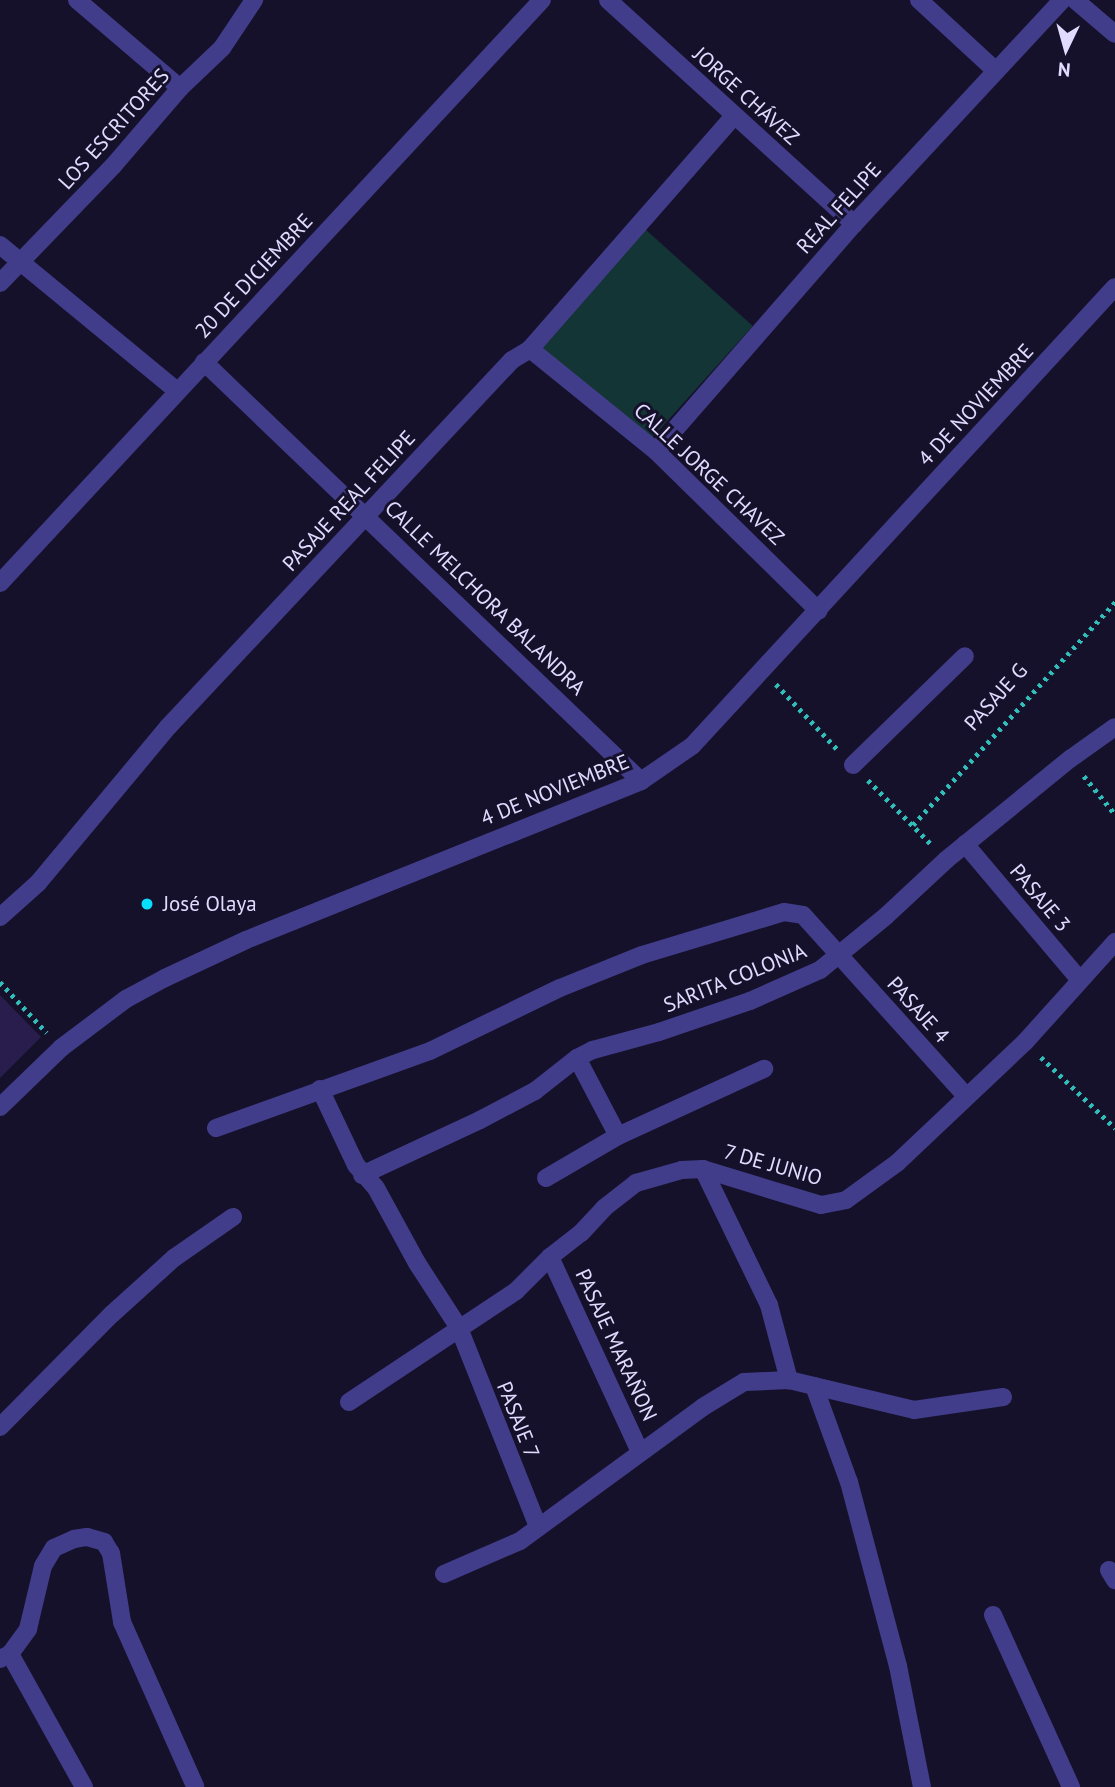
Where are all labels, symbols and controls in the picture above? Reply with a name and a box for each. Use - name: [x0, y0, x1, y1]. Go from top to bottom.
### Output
- north arrow: [1031, 14, 1101, 84]
- street label: JORGE CHÁVEZ: [688, 42, 804, 150]
- text: N: [1057, 57, 1071, 82]
- street label: LOS ESCRITORES: [53, 64, 175, 194]
- street label: REAL FELIPE: [791, 157, 887, 259]
- street label: 20 DE DICIEMBRE: [190, 209, 318, 343]
- street label: 4 DE NOVIEMBRE: [913, 339, 1039, 471]
- street label: CALLE JORGE CHAVEZ: [629, 398, 789, 550]
- street label: PASAJE REAL FELIPE: [277, 425, 421, 577]
- street label: CALLE MELCHORA BALANDRA: [379, 495, 591, 701]
- street label: PASAJE G: [959, 658, 1033, 736]
- street label: 4 DE NOVIEMBRE: [477, 749, 633, 831]
- street label: PASAJE 3: [1004, 859, 1076, 937]
- place label: José Olaya: [163, 891, 257, 917]
- marker: José Olaya: [137, 894, 157, 914]
- street label: SARITA COLONIA: [660, 938, 810, 1018]
- street label: PASAJE 4: [882, 972, 954, 1048]
- street label: 7 DE JUNIO: [720, 1139, 826, 1191]
- street label: PASAJE MARAÑON: [570, 1265, 662, 1425]
- street label: PASAJE 7: [491, 1378, 545, 1462]

